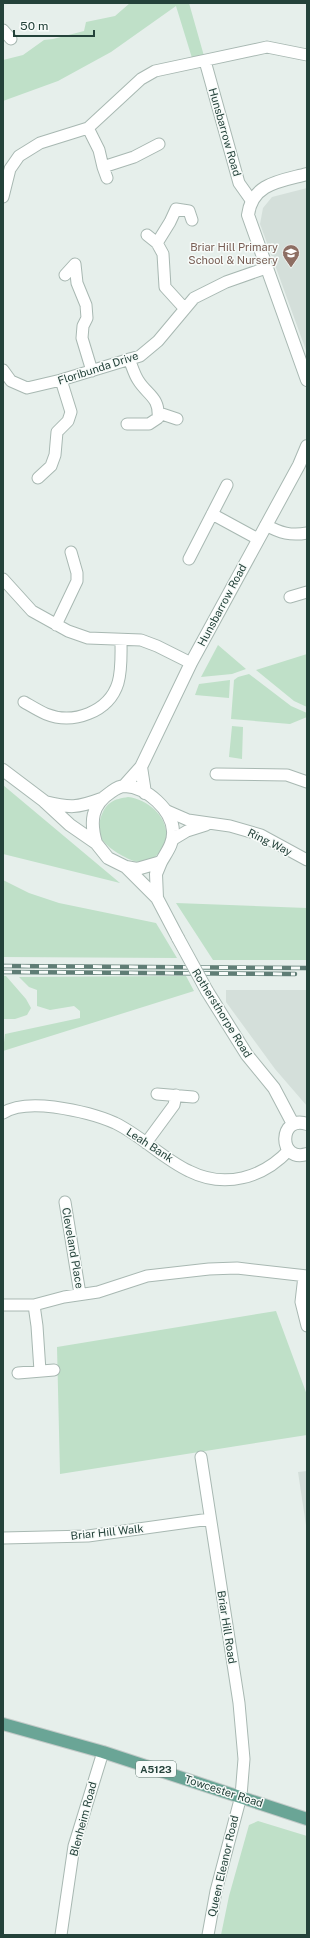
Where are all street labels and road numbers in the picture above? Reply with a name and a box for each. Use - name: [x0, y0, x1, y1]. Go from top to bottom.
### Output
- street label: Hunsbarrow Road: [207, 86, 243, 178]
- street label: Floribunda Drive: [56, 349, 140, 387]
- street label: Hunsbarrow Road: [195, 562, 249, 648]
- street label: Ring Way: [246, 826, 294, 858]
- street label: Rothersthorpe Road: [190, 966, 254, 1060]
- street label: Leah Bank: [124, 1125, 176, 1165]
- street label: Cleveland Place: [60, 1207, 86, 1289]
- street label: Briar Hill Walk: [70, 1522, 144, 1542]
- street label: Briar Hill Road: [215, 1590, 239, 1664]
- road number: A5123: [136, 1761, 176, 1777]
- street label: Towcester Road: [183, 1773, 265, 1809]
- street label: Blenheim Road: [67, 1780, 99, 1858]
- street label: Queen Eleanor Road: [205, 1814, 241, 1918]

